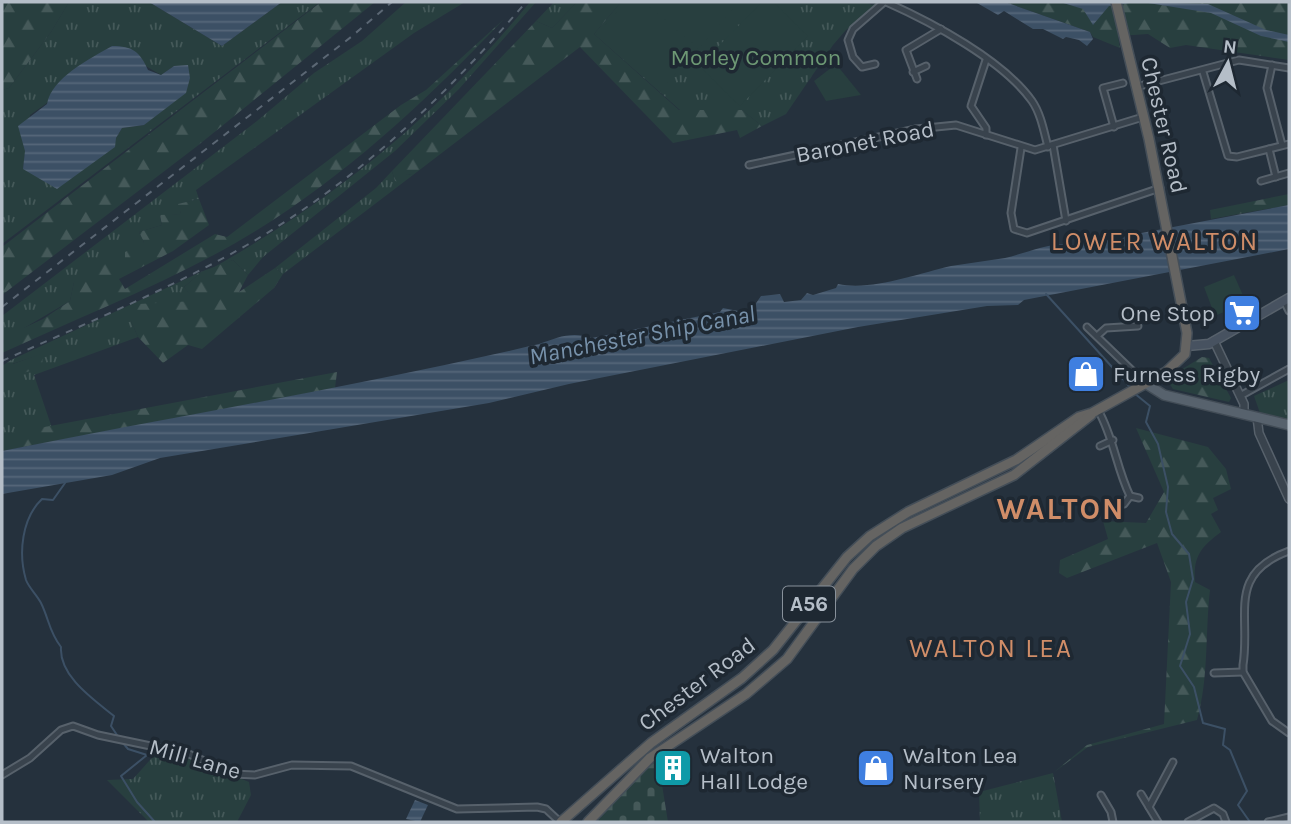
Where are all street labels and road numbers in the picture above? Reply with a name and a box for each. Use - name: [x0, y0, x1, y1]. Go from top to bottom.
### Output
- street label: Chester Road: [1135, 54, 1193, 196]
- street label: Baronet Road: [793, 115, 937, 169]
- road number: A56: [783, 586, 835, 622]
- street label: Chester Road: [633, 631, 761, 737]
- street label: Mill Lane: [146, 733, 244, 785]

